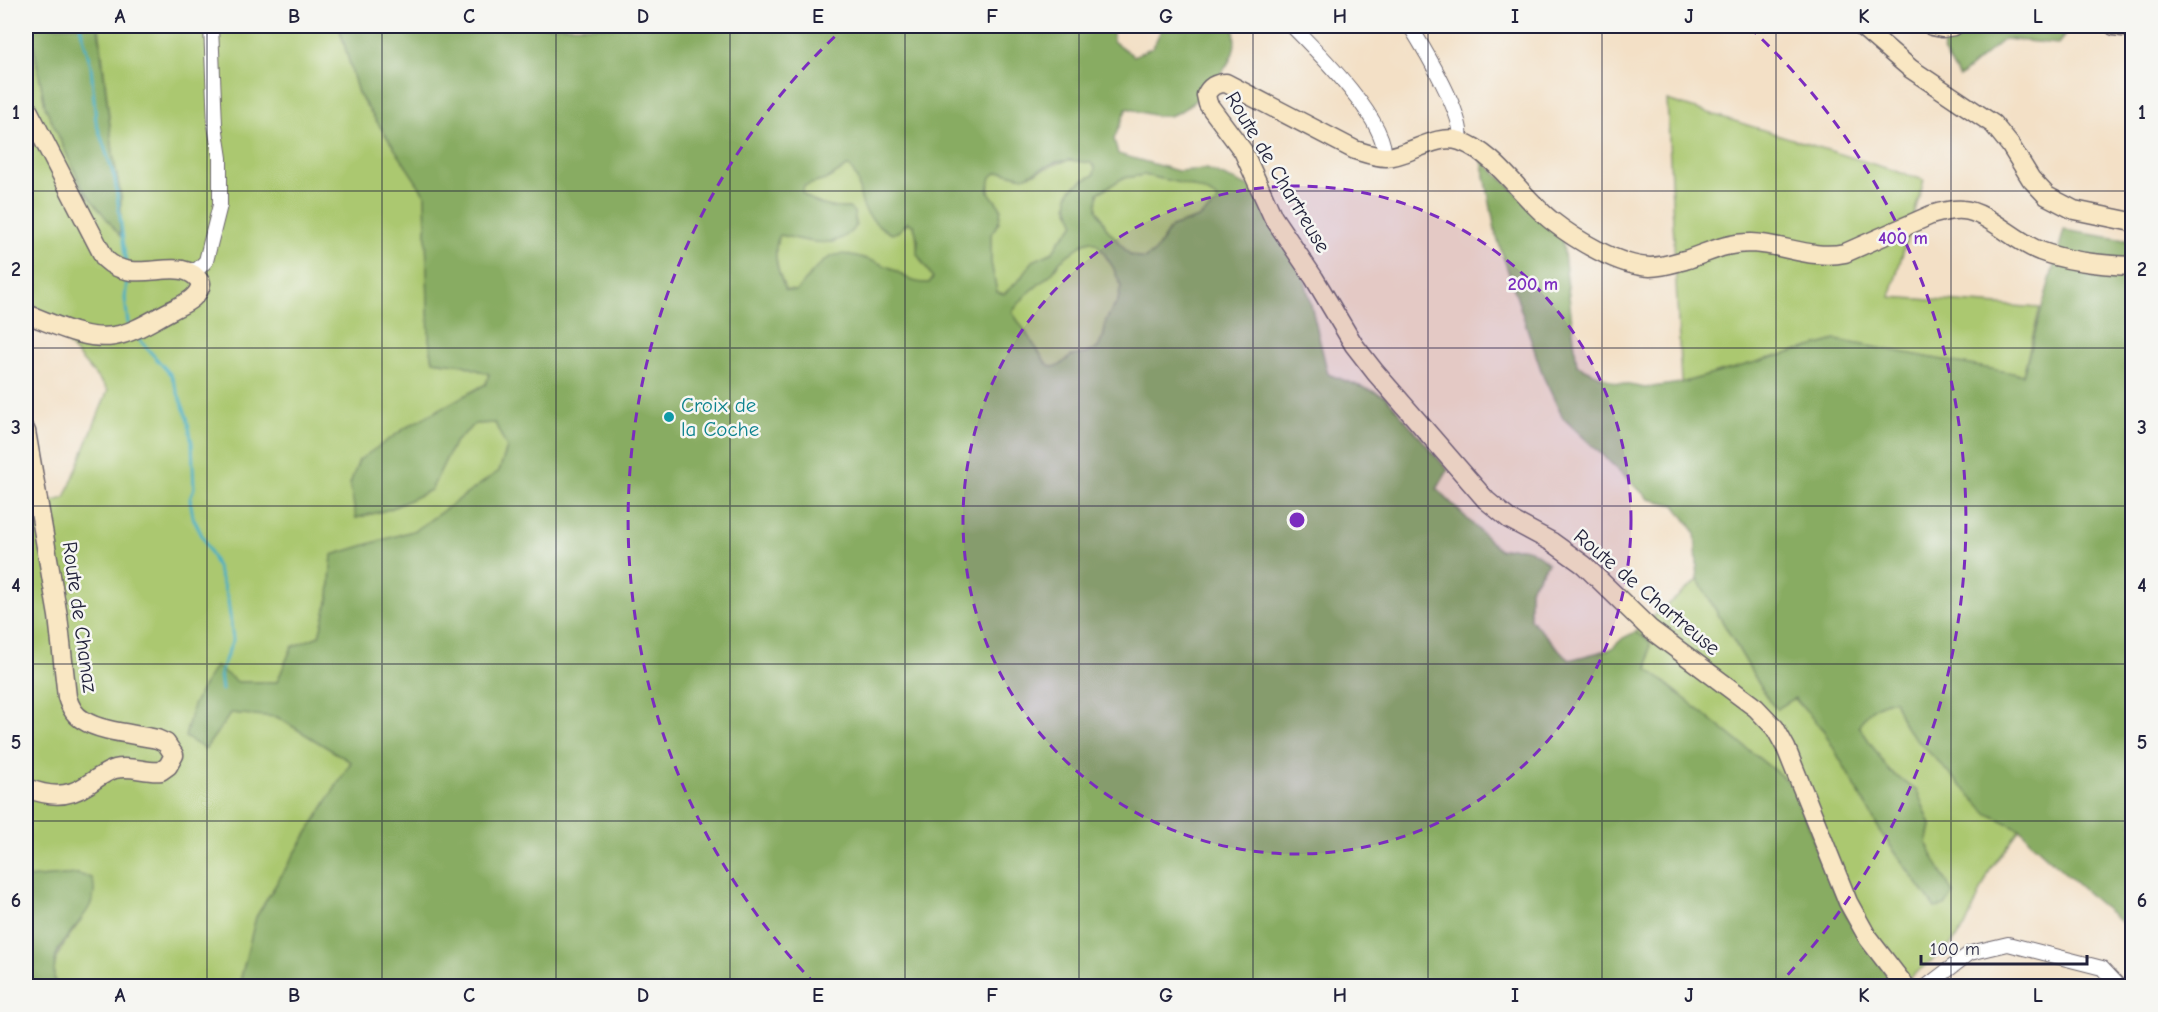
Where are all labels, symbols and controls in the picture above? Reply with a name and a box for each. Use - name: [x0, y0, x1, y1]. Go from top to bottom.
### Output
- text: A: [114, 5, 126, 28]
- text: B: [288, 5, 300, 28]
- text: C: [463, 5, 475, 28]
- text: D: [637, 5, 649, 28]
- text: E: [812, 5, 824, 28]
- text: F: [986, 5, 998, 28]
- text: G: [1159, 5, 1173, 28]
- text: H: [1333, 5, 1347, 28]
- text: I: [1511, 5, 1519, 28]
- text: J: [1684, 5, 1694, 28]
- text: K: [1858, 5, 1870, 28]
- text: L: [2033, 5, 2043, 28]
- street label: Route de Chartreuse: [1220, 87, 1336, 257]
- text: 1: [12, 101, 20, 124]
- text: 1: [2138, 101, 2146, 124]
- text: 400 m: [1878, 228, 1928, 249]
- text: 2: [11, 258, 21, 281]
- text: 2: [2137, 258, 2147, 281]
- text: 200 m: [1508, 274, 1558, 295]
- place label: Croix de la Coche: [681, 393, 759, 441]
- marker: Croix de la Coche: [662, 410, 676, 424]
- text: 3: [11, 416, 21, 439]
- text: 3: [2137, 416, 2147, 439]
- centre of rings: [1287, 510, 1307, 530]
- street label: Route de Chartreuse: [1569, 524, 1725, 660]
- street label: Route de Chanaz: [58, 540, 102, 694]
- text: 4: [11, 574, 21, 597]
- text: 4: [2137, 574, 2147, 597]
- text: 5: [11, 731, 21, 754]
- text: 5: [2137, 731, 2147, 754]
- text: 6: [11, 889, 21, 912]
- text: 6: [2137, 889, 2147, 912]
- scale bar: [1921, 928, 2088, 966]
- text: 100 m: [1930, 939, 1980, 960]
- text: A: [114, 984, 126, 1007]
- text: B: [288, 984, 300, 1007]
- text: C: [463, 984, 475, 1007]
- text: D: [637, 984, 649, 1007]
- text: E: [812, 984, 824, 1007]
- text: F: [986, 984, 998, 1007]
- text: G: [1159, 984, 1173, 1007]
- text: H: [1333, 984, 1347, 1007]
- text: I: [1511, 984, 1519, 1007]
- text: J: [1684, 984, 1694, 1007]
- text: K: [1858, 984, 1870, 1007]
- text: L: [2033, 984, 2043, 1007]

